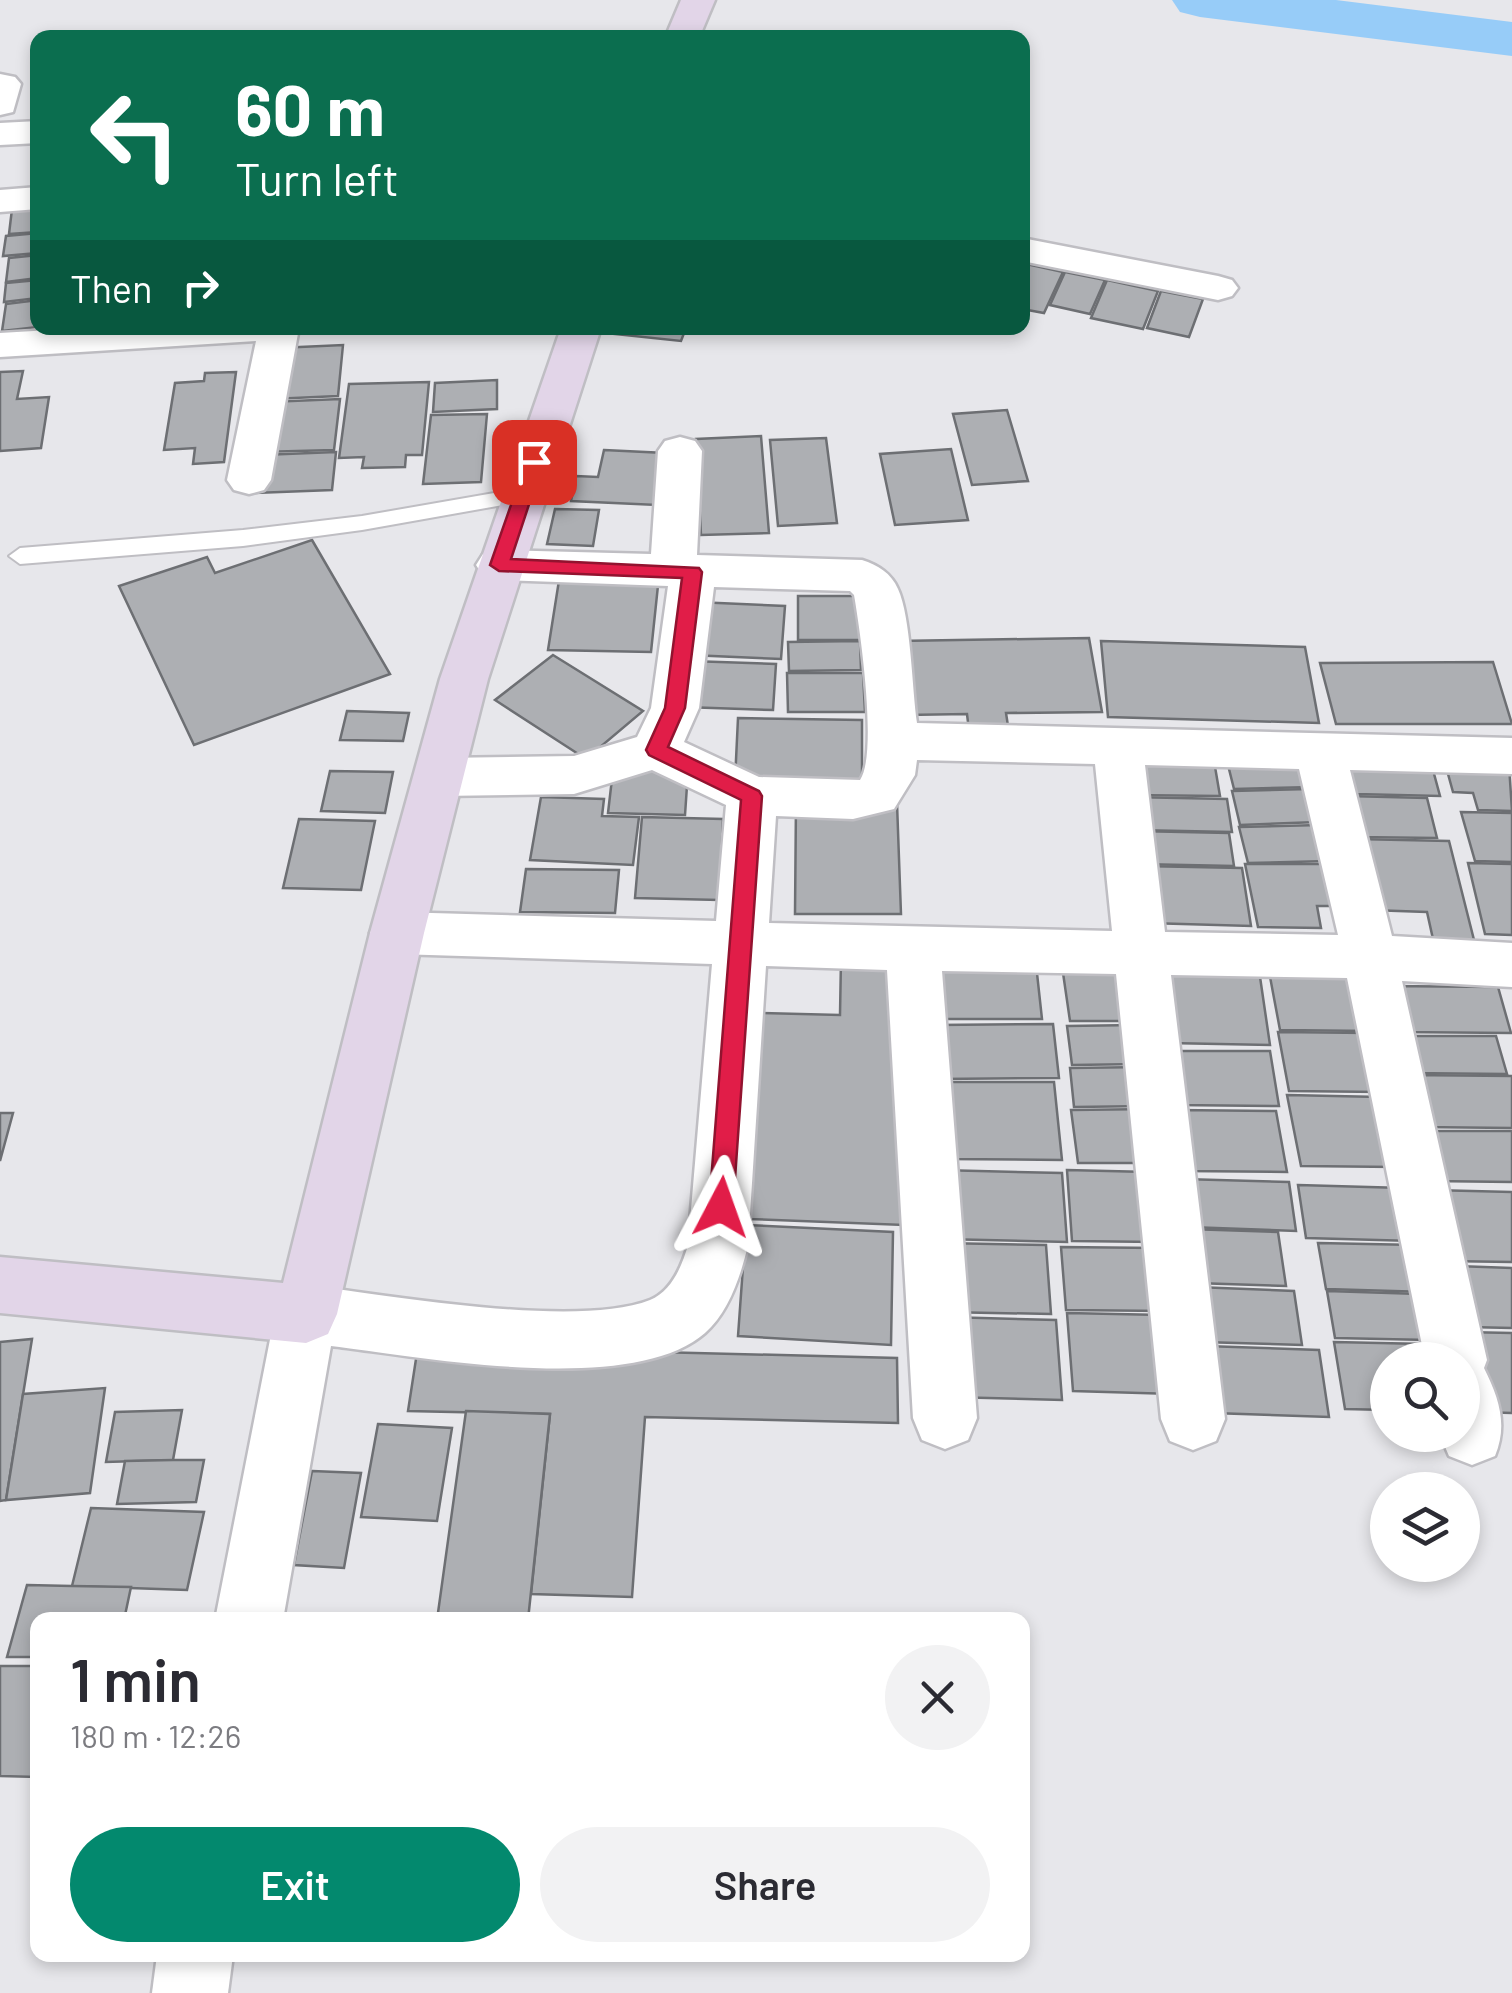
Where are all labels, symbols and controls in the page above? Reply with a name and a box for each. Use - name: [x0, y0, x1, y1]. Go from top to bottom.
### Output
- text: 60 m: [235, 66, 385, 150]
- icon: left: [70, 70, 200, 200]
- text: Turn left: [235, 151, 399, 205]
- icon: right: [173, 260, 228, 315]
- text: Then: [70, 265, 153, 311]
- pin: [492, 420, 577, 505]
- icon: arrive: [507, 435, 562, 490]
- position arrow: [669, 1155, 773, 1259]
- map controls: [1370, 1342, 1480, 1582]
- button: search: [1370, 1342, 1480, 1452]
- button: layers: [1370, 1472, 1480, 1582]
- text: 1 min: [70, 1642, 201, 1714]
- button: close: [885, 1645, 990, 1750]
- text: 180 m · 12:26: [70, 1716, 241, 1754]
- button: Exit: [70, 1827, 520, 1942]
- button: Share: [540, 1827, 990, 1942]

